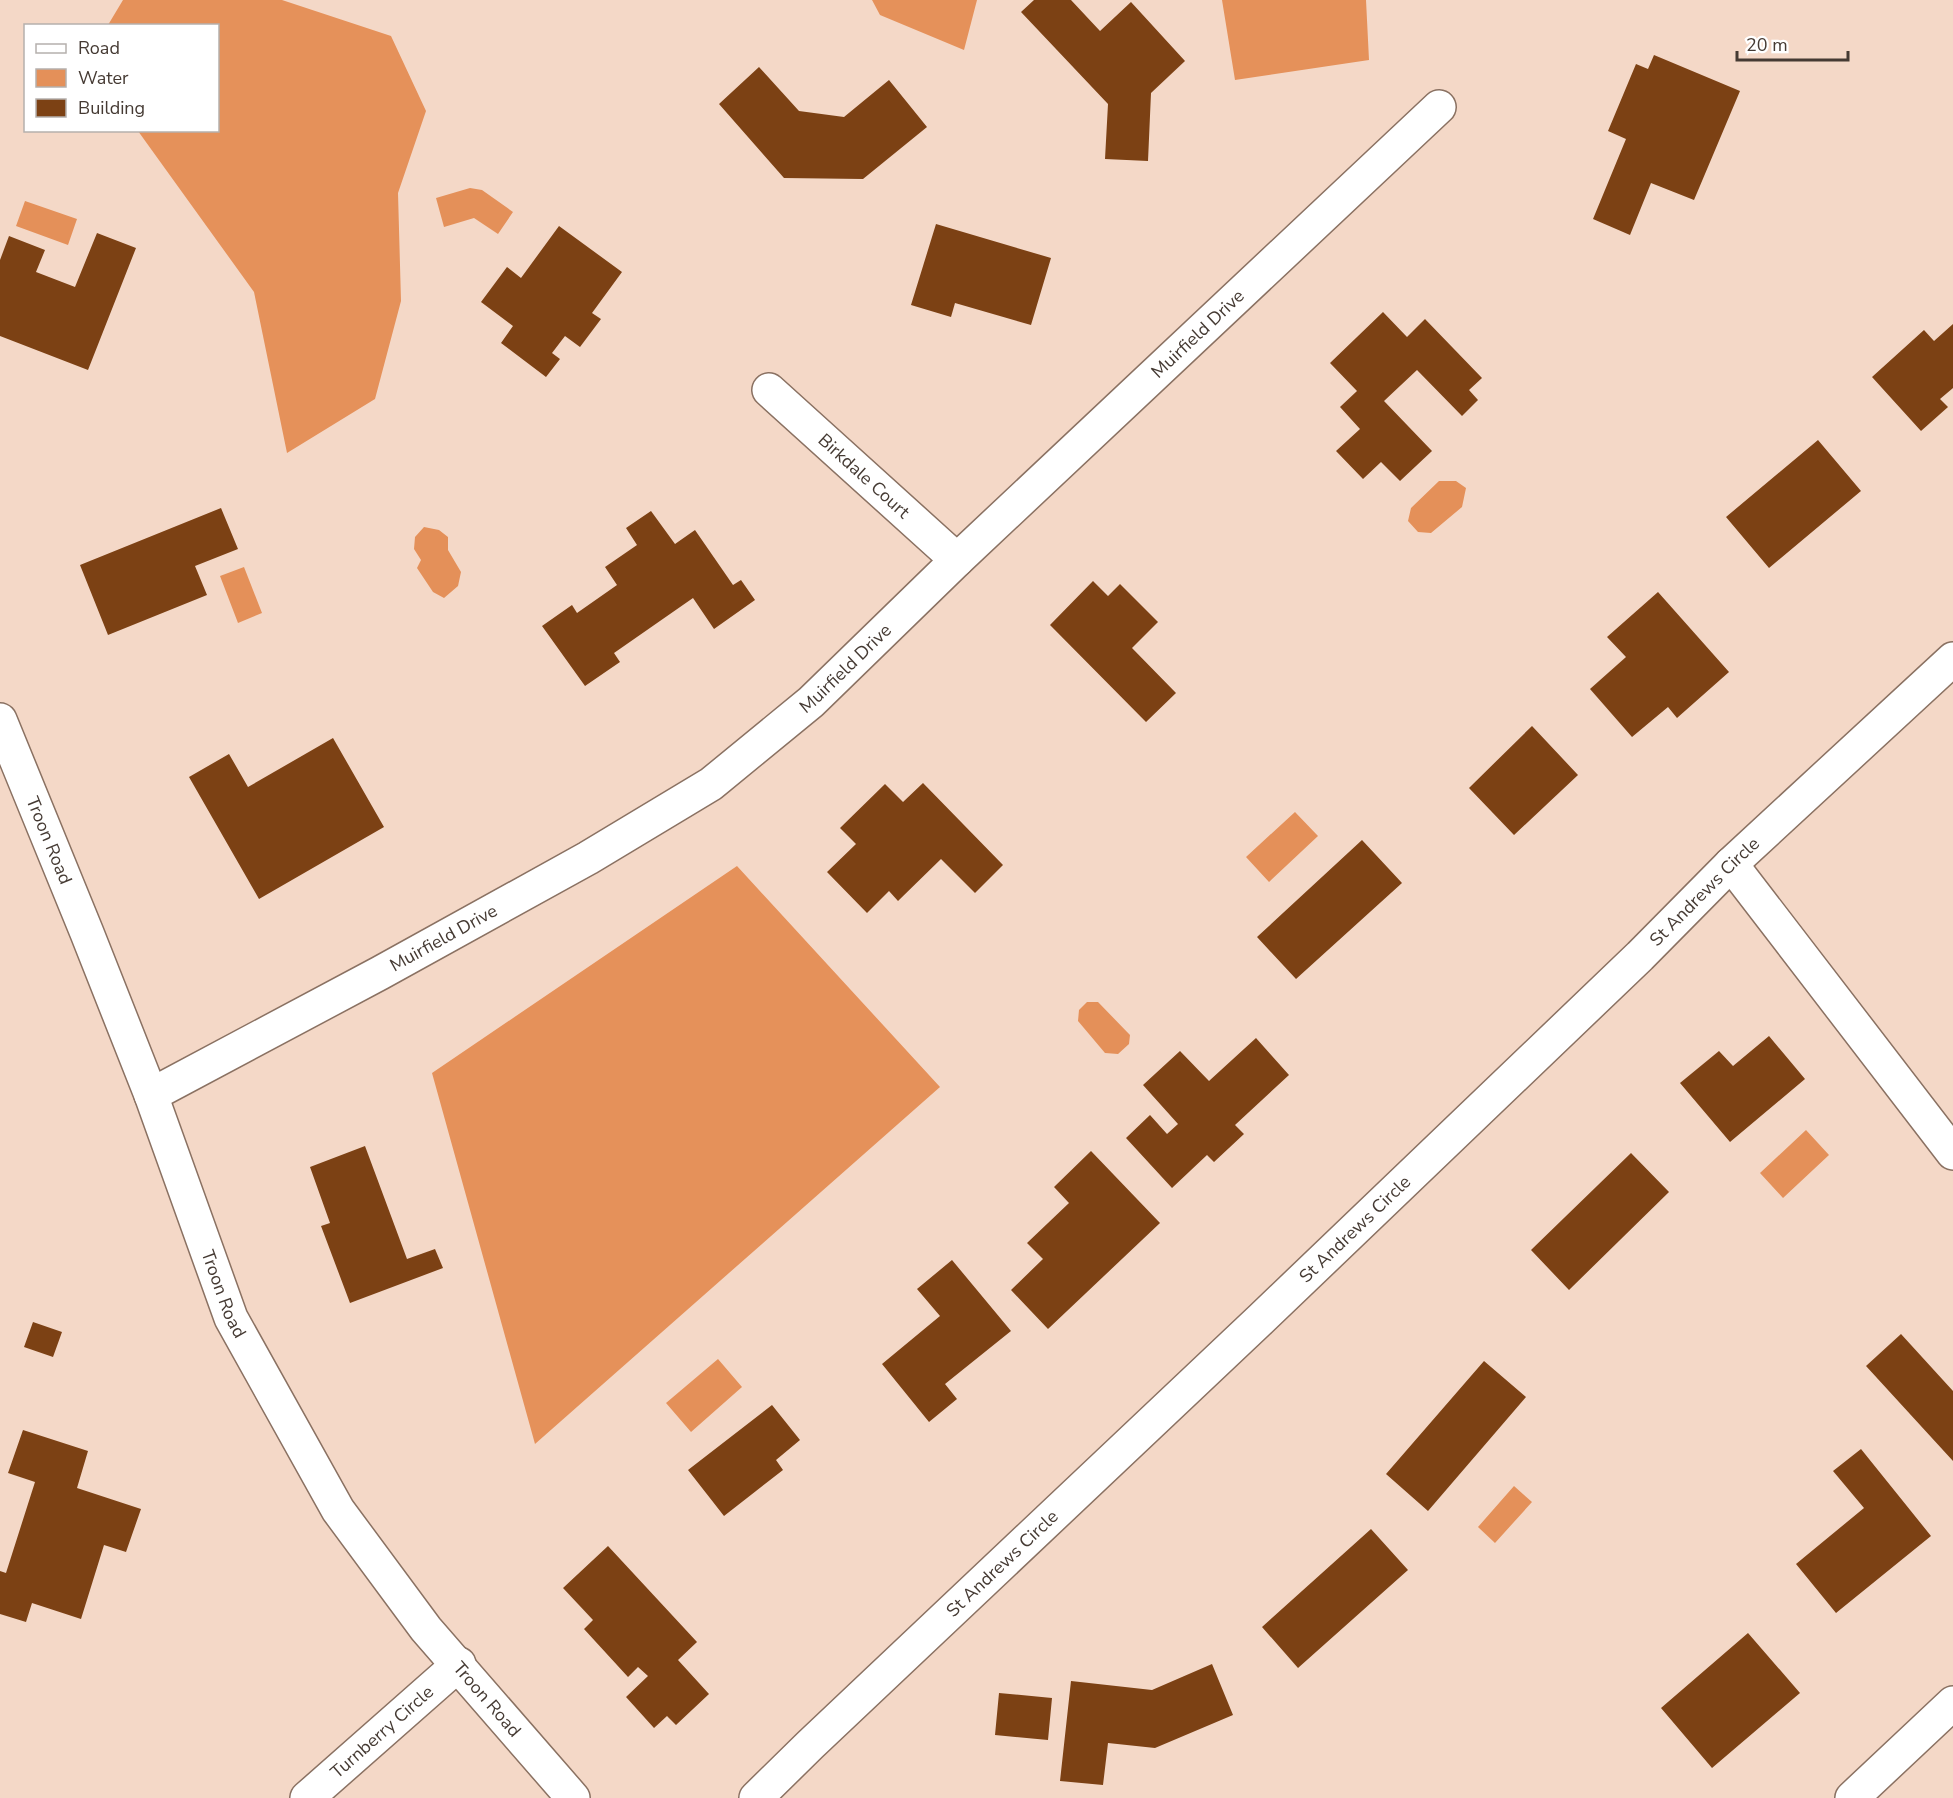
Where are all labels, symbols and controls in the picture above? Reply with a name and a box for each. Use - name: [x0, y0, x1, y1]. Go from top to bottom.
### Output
- legend: [24, 24, 219, 132]
- scale bar: [1737, 24, 1848, 62]
- text: 20 m: [1746, 33, 1788, 57]
- text: Road: [78, 36, 120, 60]
- text: Water: [78, 66, 129, 90]
- text: Building: [78, 96, 145, 120]
- street label: Muirfield Drive: [1146, 284, 1249, 383]
- street label: Birkdale Court: [813, 428, 916, 524]
- street label: Muirfield Drive: [794, 618, 897, 719]
- street label: Troon Road: [21, 793, 78, 888]
- street label: St Andrews Circle: [1644, 832, 1765, 951]
- street label: Muirfield Drive: [385, 899, 502, 977]
- street label: St Andrews Circle: [1294, 1170, 1416, 1288]
- street label: Troon Road: [196, 1247, 252, 1342]
- street label: St Andrews Circle: [941, 1505, 1063, 1622]
- street label: Troon Road: [448, 1656, 526, 1742]
- street label: Turnberry Circle: [325, 1680, 439, 1784]

